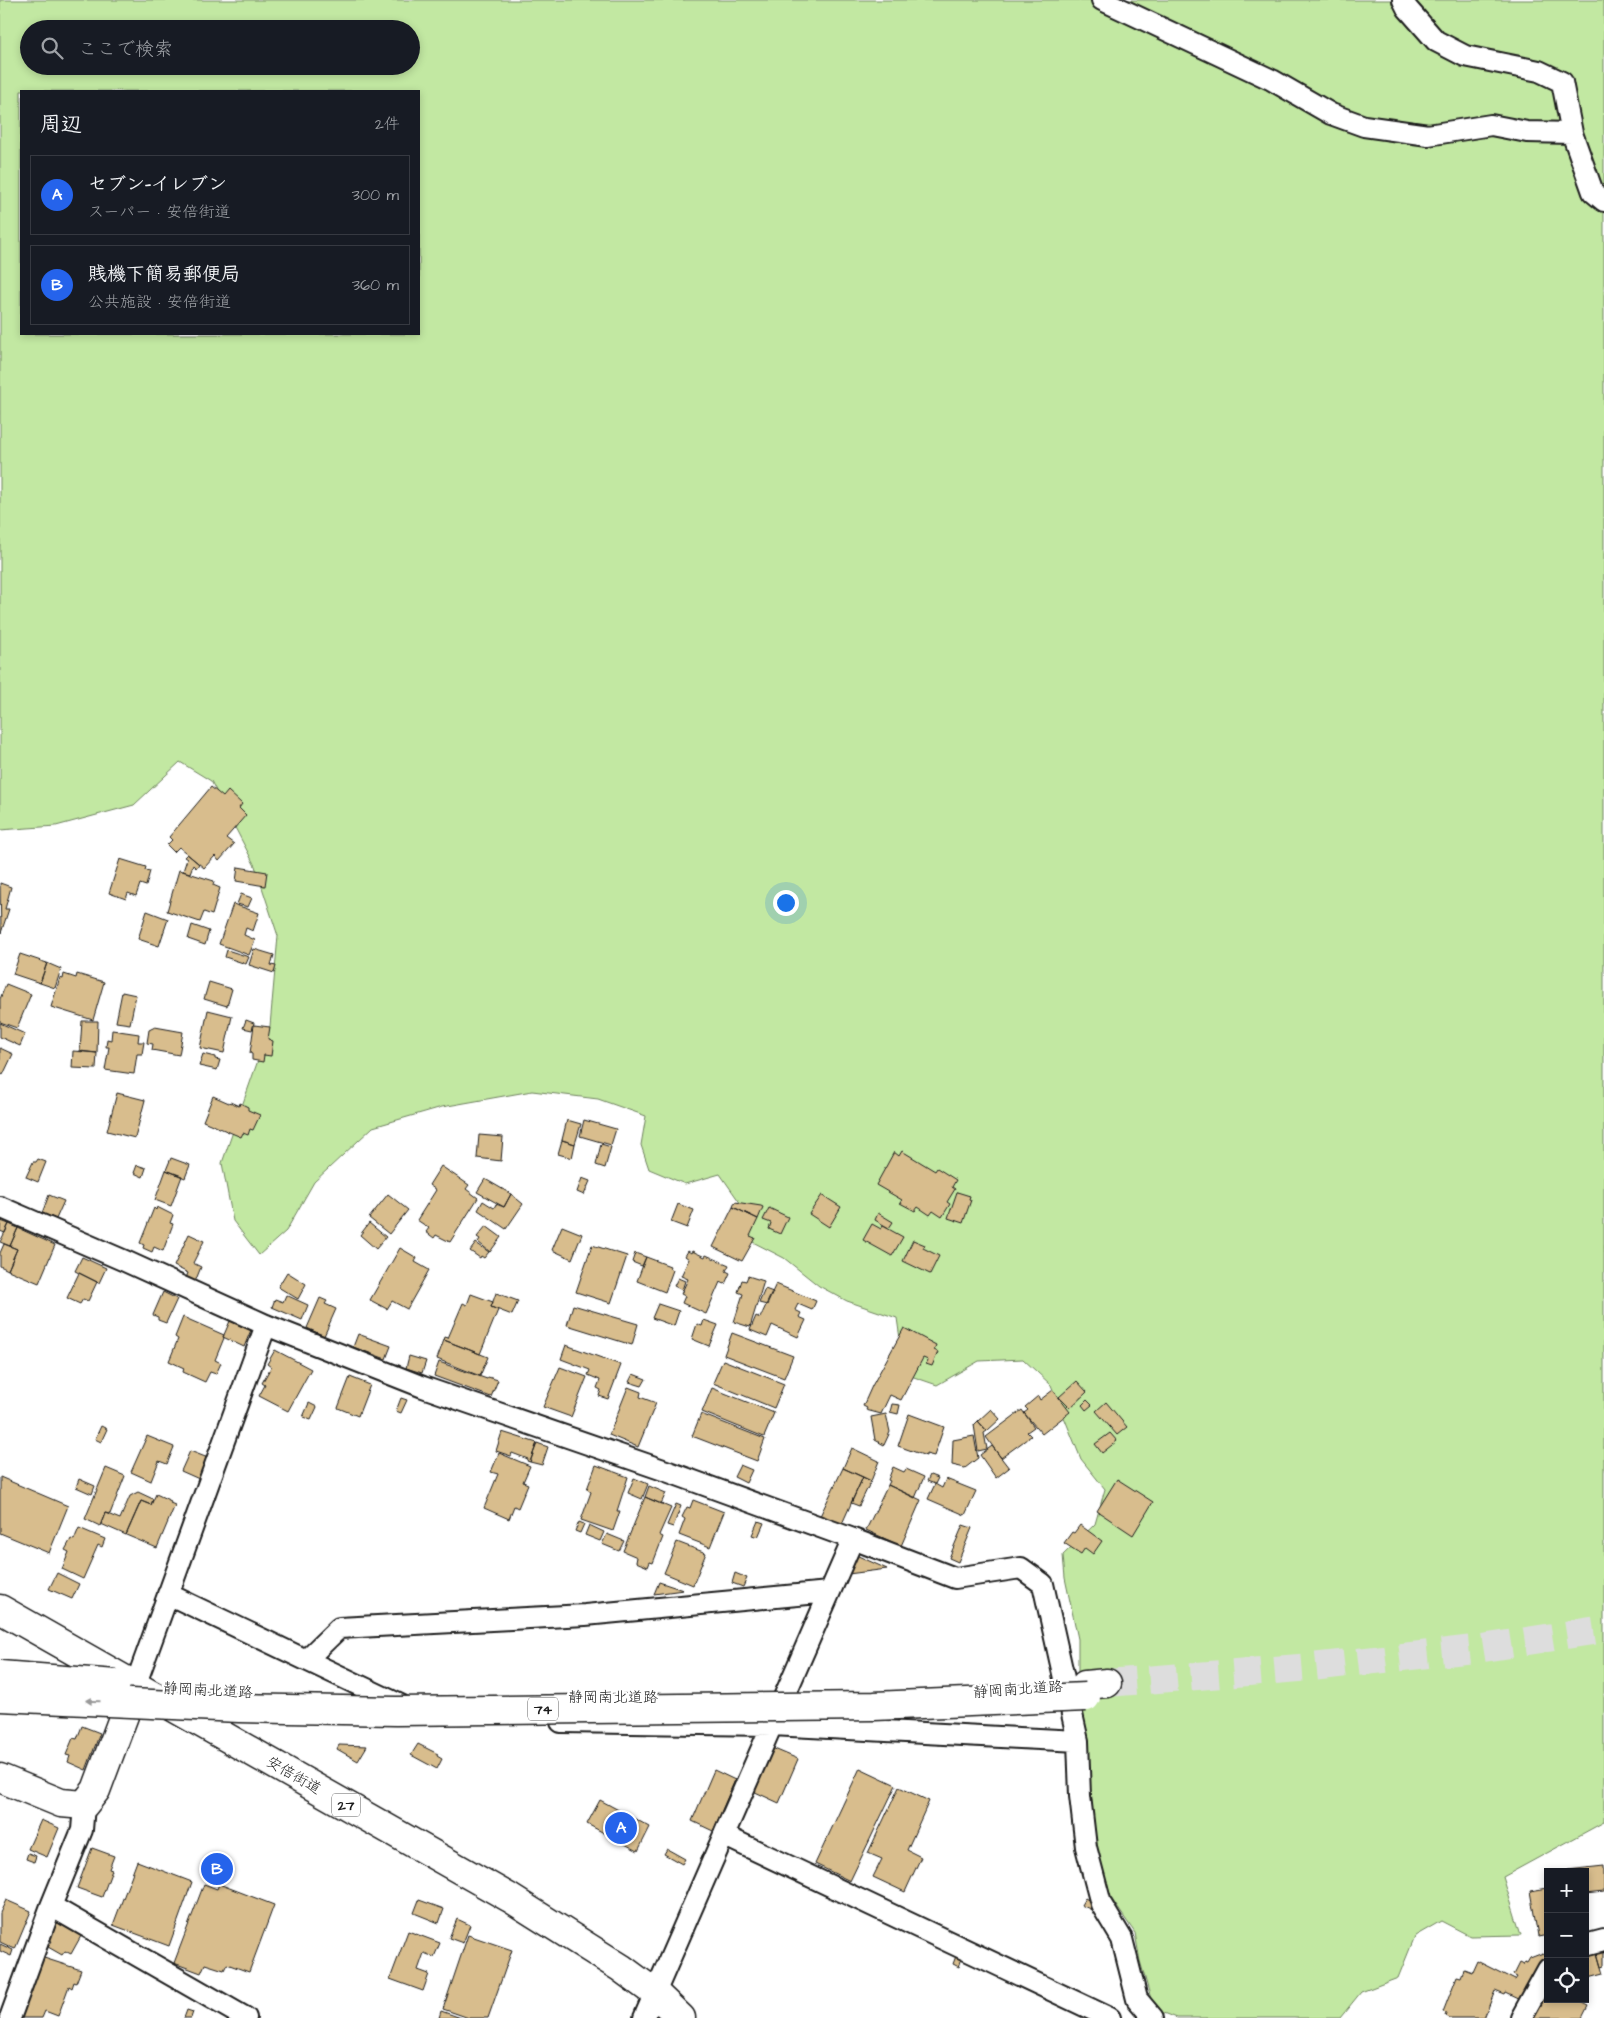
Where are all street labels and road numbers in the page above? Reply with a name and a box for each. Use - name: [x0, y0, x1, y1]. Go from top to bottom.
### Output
- street label: 静岡南北道路: [972, 1676, 1064, 1703]
- street label: 静岡南北道路: [162, 1678, 253, 1703]
- street label: 静岡南北道路: [568, 1687, 658, 1708]
- road number: 74: [528, 1698, 558, 1720]
- street label: 安倍街道: [263, 1751, 325, 1800]
- road number: 27: [332, 1794, 360, 1816]

